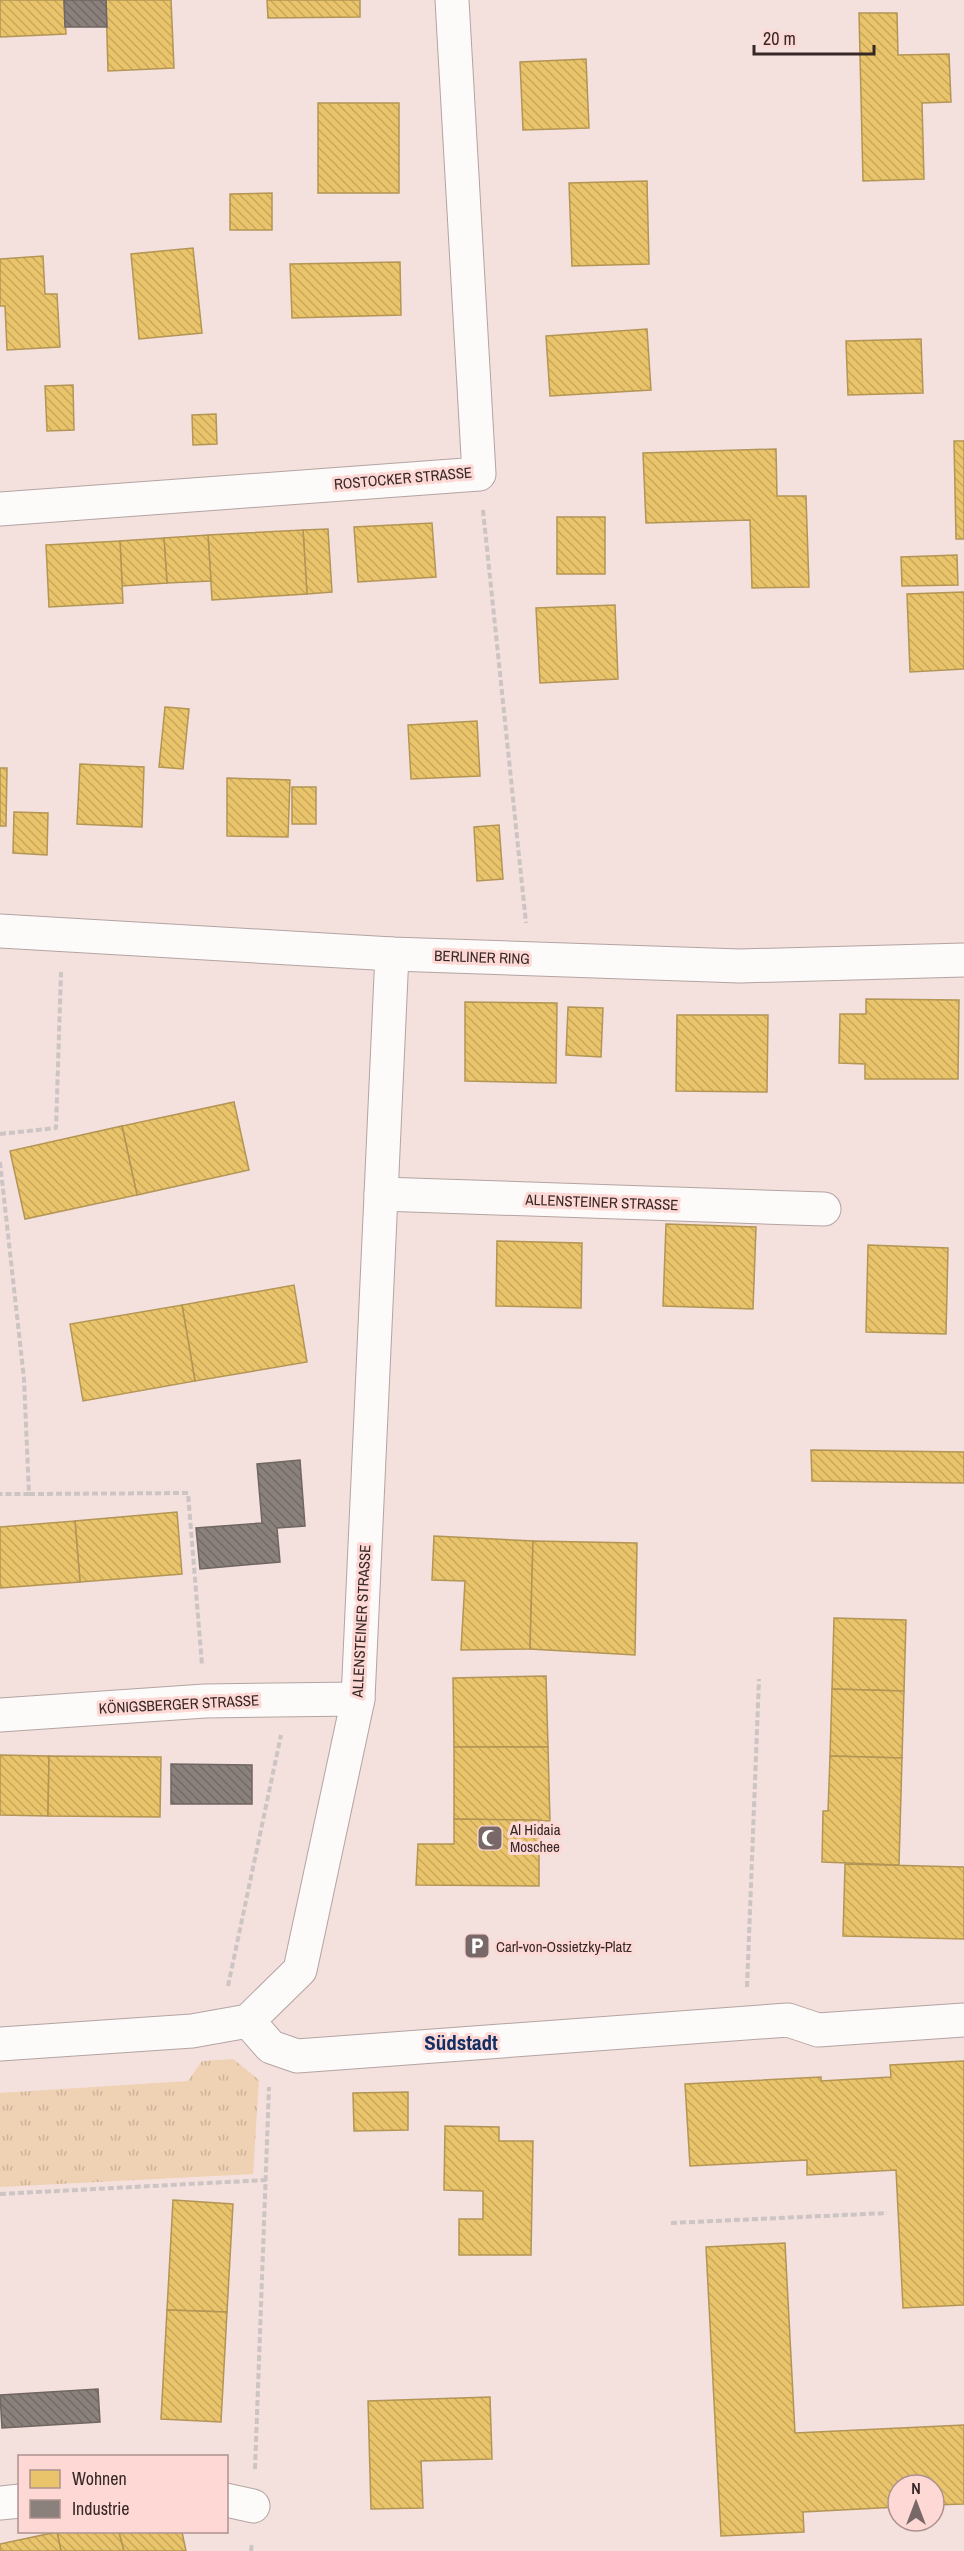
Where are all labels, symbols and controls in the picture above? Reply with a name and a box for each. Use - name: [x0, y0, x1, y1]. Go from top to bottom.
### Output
- scale bar: [754, 18, 874, 56]
- text: 20 m: [763, 26, 796, 51]
- street label: ROSTOCKER STRASSE: [333, 462, 473, 494]
- street label: BERLINER RING: [434, 945, 530, 969]
- street label: ALLENSTEINER STRASSE: [524, 1189, 679, 1215]
- street label: ALLENSTEINER STRASSE: [346, 1544, 375, 1699]
- street label: KÖNIGSBERGER STRASSE: [98, 1689, 260, 1719]
- place label: Al Hidaia Moschee: [509, 1819, 561, 1857]
- mosque icon: Al Hidaia Moschee: [475, 1823, 505, 1853]
- parking icon: Carl-von-Ossietzky-Platz: [462, 1931, 492, 1961]
- place label: Carl-von-Ossietzky-Platz: [496, 1936, 632, 1957]
- district label: Südstadt: [424, 2028, 498, 2057]
- legend: [18, 2455, 228, 2533]
- text: Wohnen: [72, 2466, 127, 2491]
- north arrow: [886, 2473, 946, 2533]
- text: N: [911, 2477, 921, 2499]
- text: Industrie: [72, 2496, 129, 2521]

